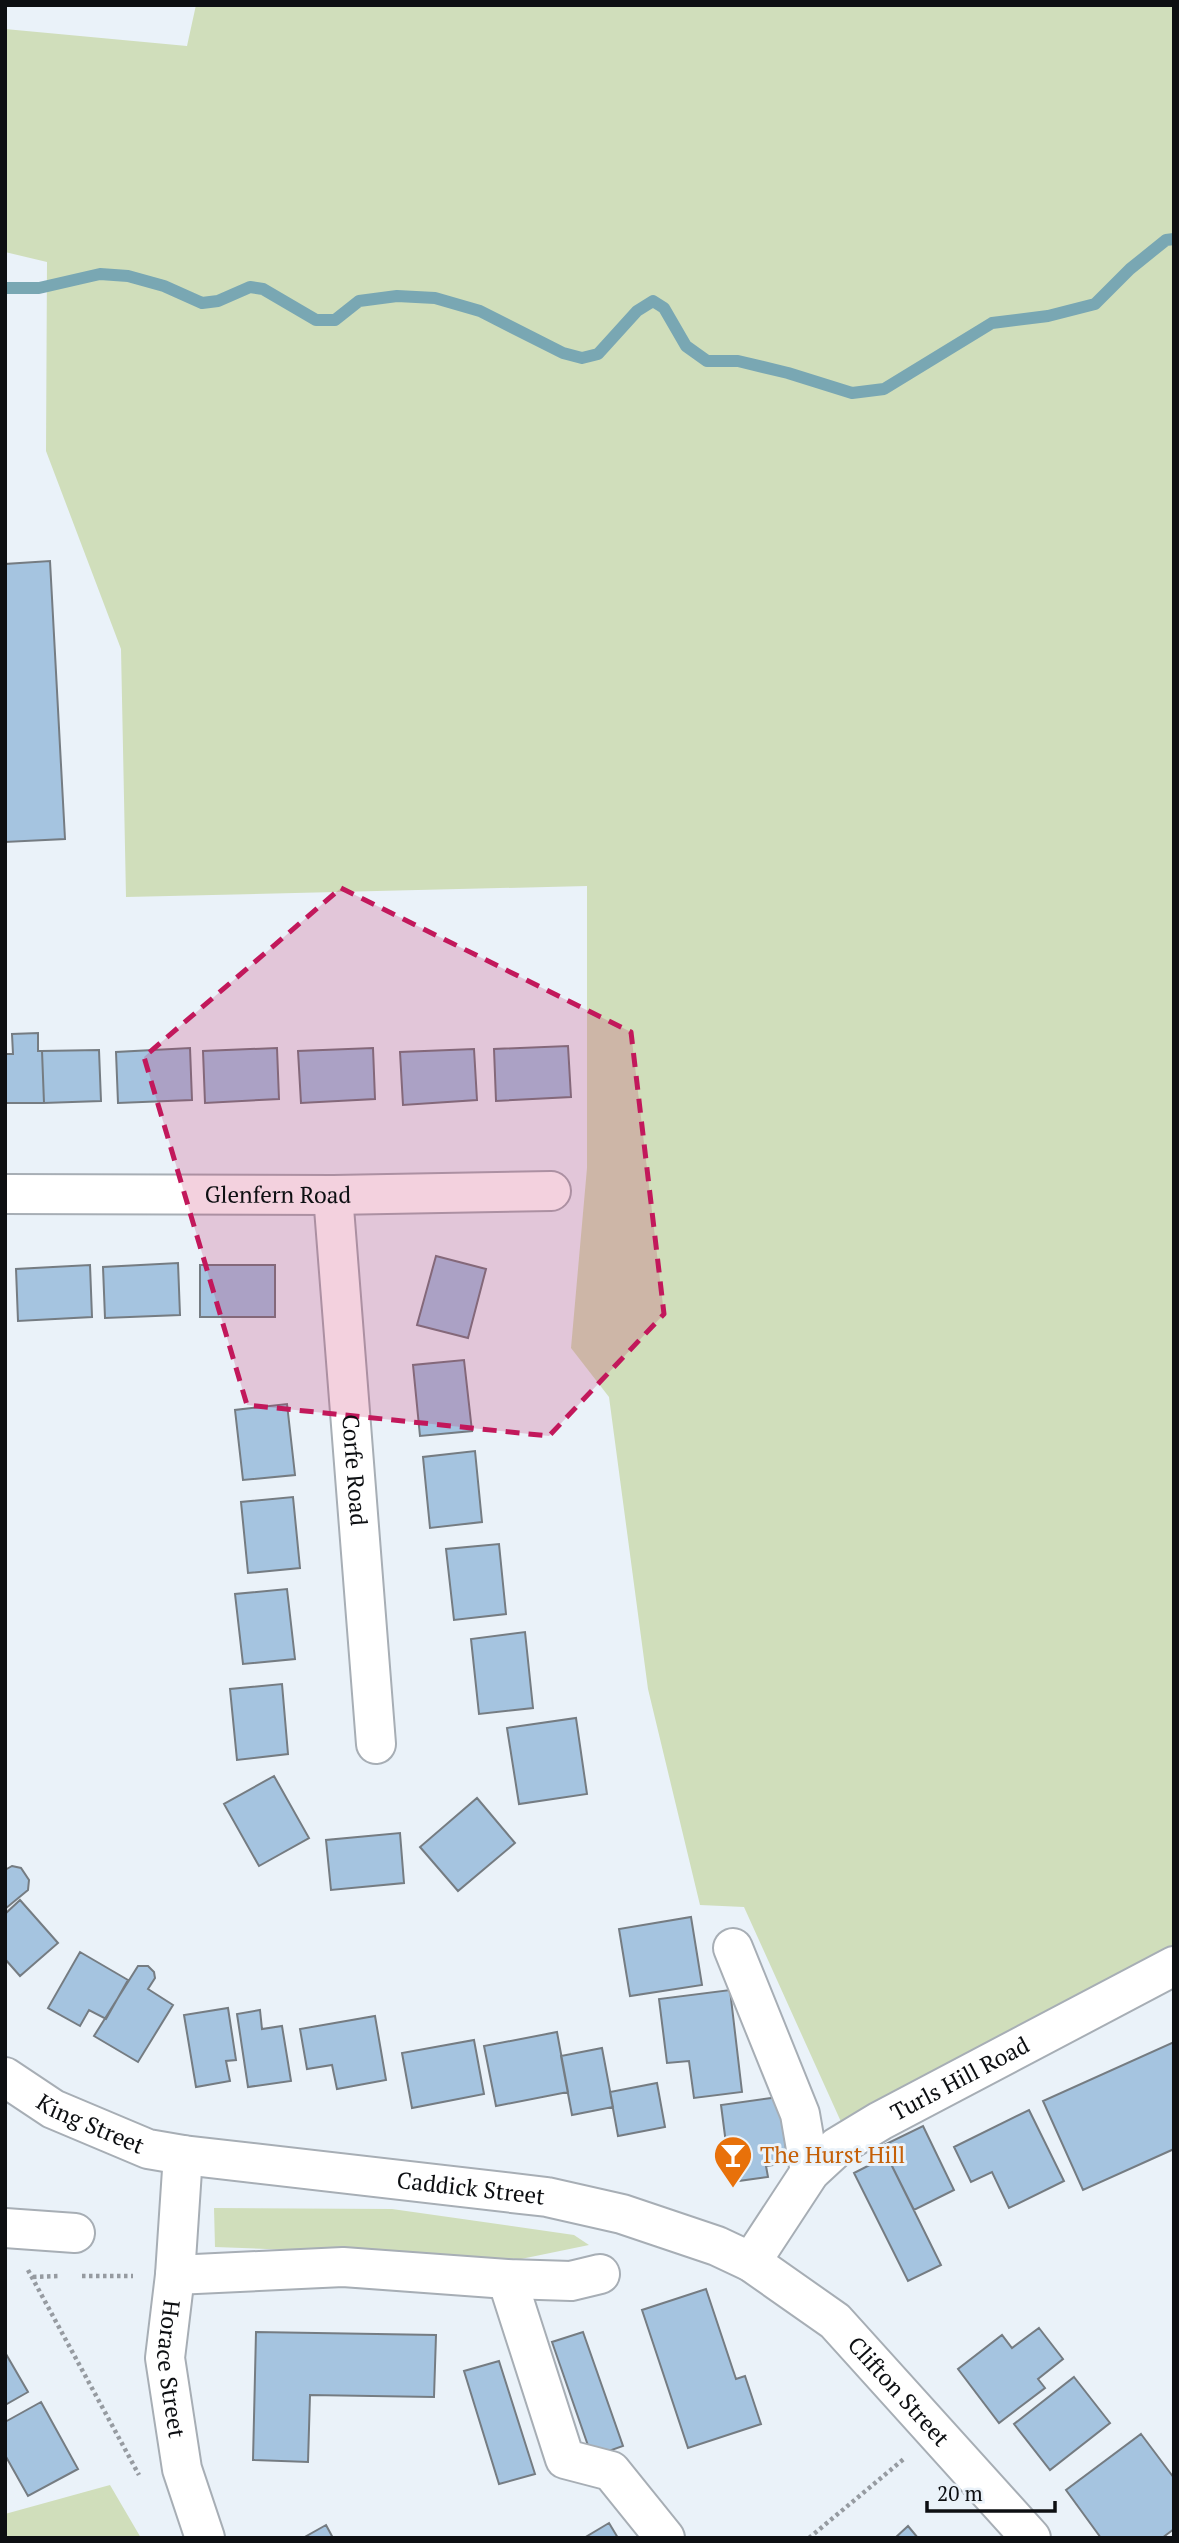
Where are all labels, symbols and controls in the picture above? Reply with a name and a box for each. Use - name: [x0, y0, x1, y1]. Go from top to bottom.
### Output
- street label: Glenfern Road: [205, 1179, 352, 1210]
- street label: Corfe Road: [335, 1413, 375, 1527]
- street label: Turls Hill Road: [885, 2029, 1035, 2128]
- street label: King Street: [31, 2086, 150, 2161]
- bar icon: The Hurst Hill: [712, 2134, 754, 2189]
- place label: The Hurst Hill: [760, 2139, 905, 2170]
- street label: Caddick Street: [395, 2164, 547, 2212]
- street label: Horace Street: [150, 2298, 193, 2440]
- street label: Clifton Street: [841, 2329, 957, 2453]
- scale bar: [927, 2470, 1055, 2514]
- text: 20 m: [937, 2479, 983, 2507]

